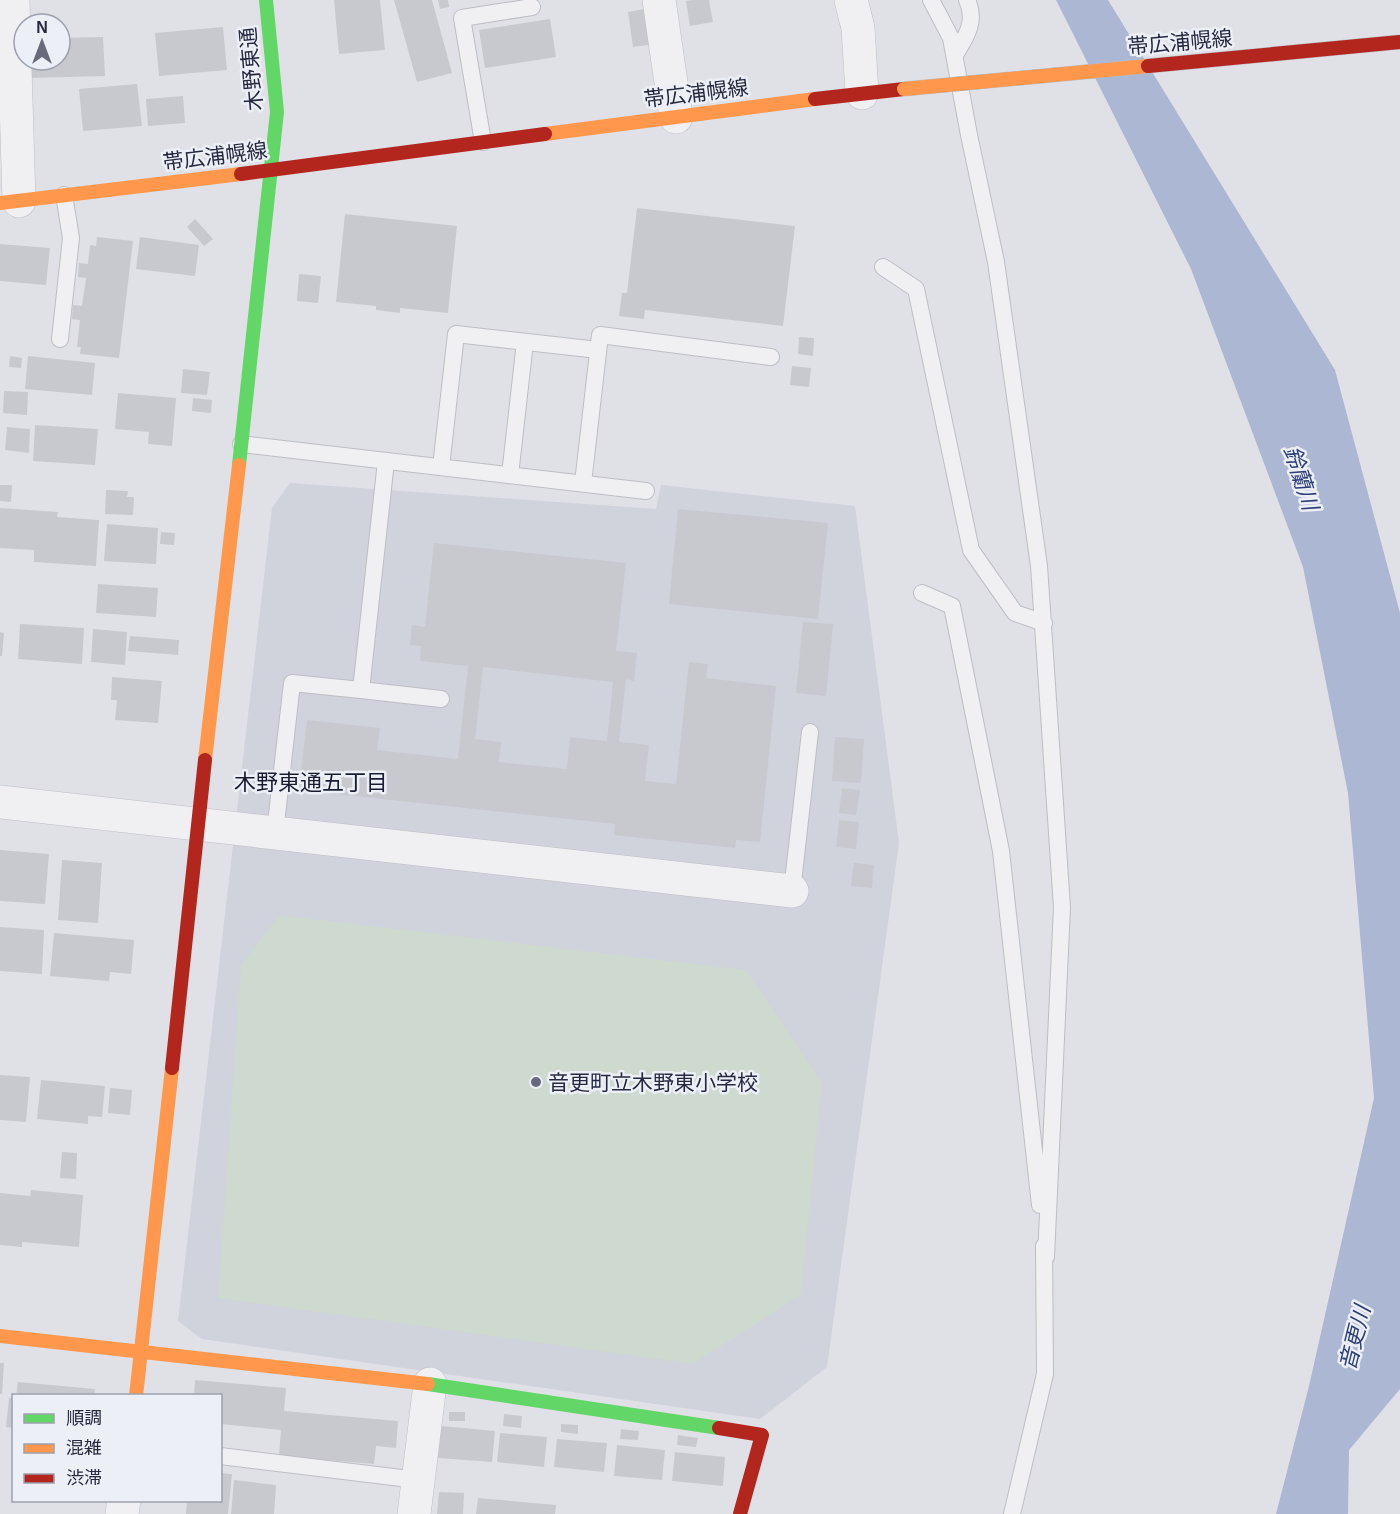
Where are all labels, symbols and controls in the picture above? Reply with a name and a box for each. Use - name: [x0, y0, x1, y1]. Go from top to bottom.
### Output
- north arrow: [12, 12, 72, 72]
- text: N: [36, 19, 48, 36]
- street label: 木野東通: [236, 26, 266, 112]
- street label: 帯広浦幌線: [1127, 26, 1233, 58]
- street label: 帯広浦幌線: [642, 75, 750, 111]
- street label: 帯広浦幌線: [161, 138, 269, 174]
- water label: 鈴蘭川: [1279, 443, 1324, 515]
- district label: 木野東通五丁目: [234, 770, 388, 795]
- place label: 音更町立木野東小学校: [548, 1071, 758, 1094]
- marker: 音更町立木野東小学校: [529, 1075, 543, 1089]
- water label: 音更川: [1335, 1301, 1376, 1373]
- legend: [12, 1394, 222, 1502]
- text: 順調: [66, 1408, 102, 1428]
- text: 混雑: [66, 1438, 102, 1458]
- text: 渋滞: [66, 1468, 102, 1488]

